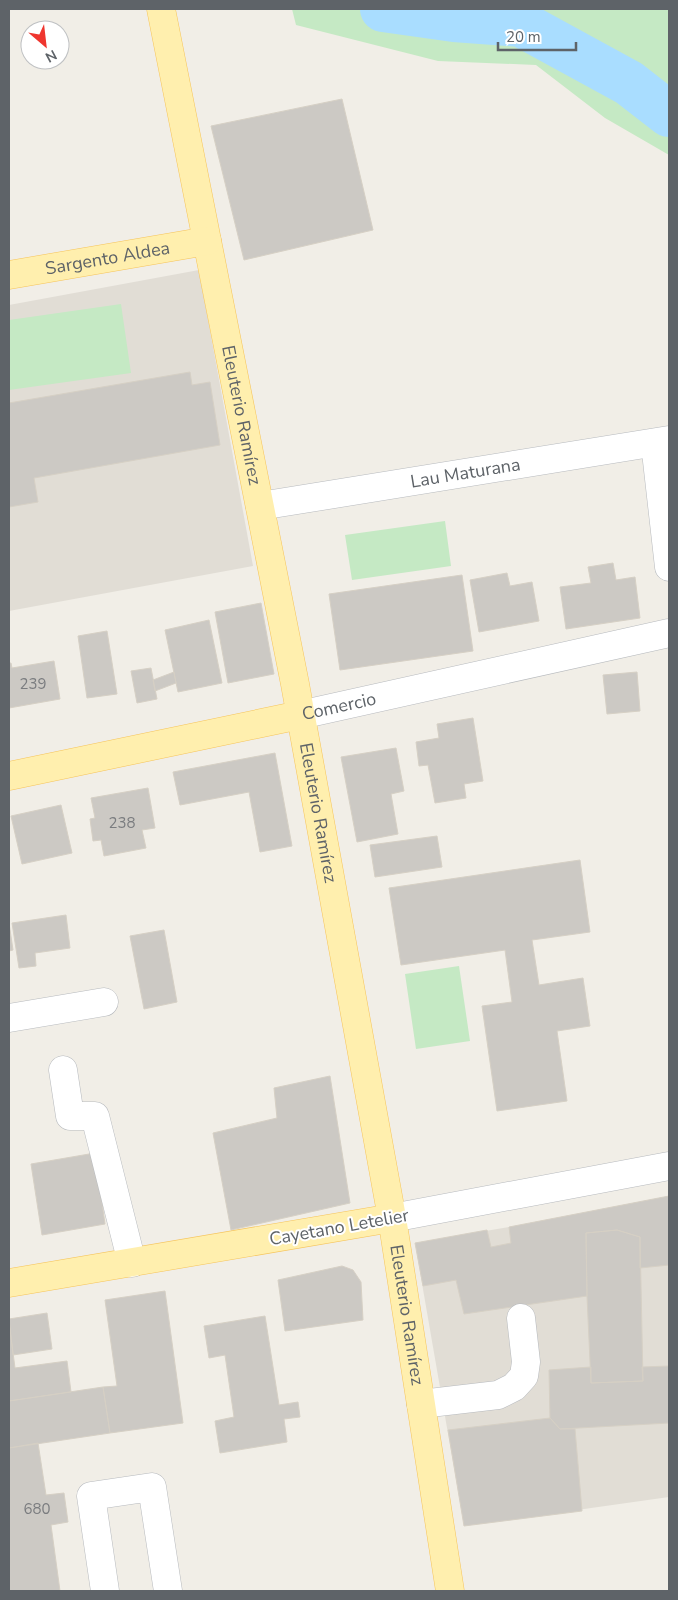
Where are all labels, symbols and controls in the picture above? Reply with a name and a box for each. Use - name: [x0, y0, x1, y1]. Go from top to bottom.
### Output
- north arrow: [20, 20, 70, 70]
- scale bar: [498, 20, 576, 52]
- text: 20 m: [506, 27, 541, 47]
- text: N: [42, 45, 60, 67]
- street label: Sargento Aldea: [43, 236, 172, 281]
- street label: Eleuterio Ramírez: [216, 343, 267, 487]
- street label: Lau Maturana: [409, 452, 522, 494]
- house number: 239: [19, 674, 47, 694]
- street label: Comercio: [300, 686, 378, 726]
- street label: Eleuterio Ramírez: [294, 741, 343, 885]
- house number: 238: [108, 813, 136, 833]
- street label: Cayetano Letelier: [267, 1203, 411, 1251]
- street label: Eleuterio Ramírez: [384, 1243, 430, 1387]
- house number: 680: [23, 1499, 51, 1519]

